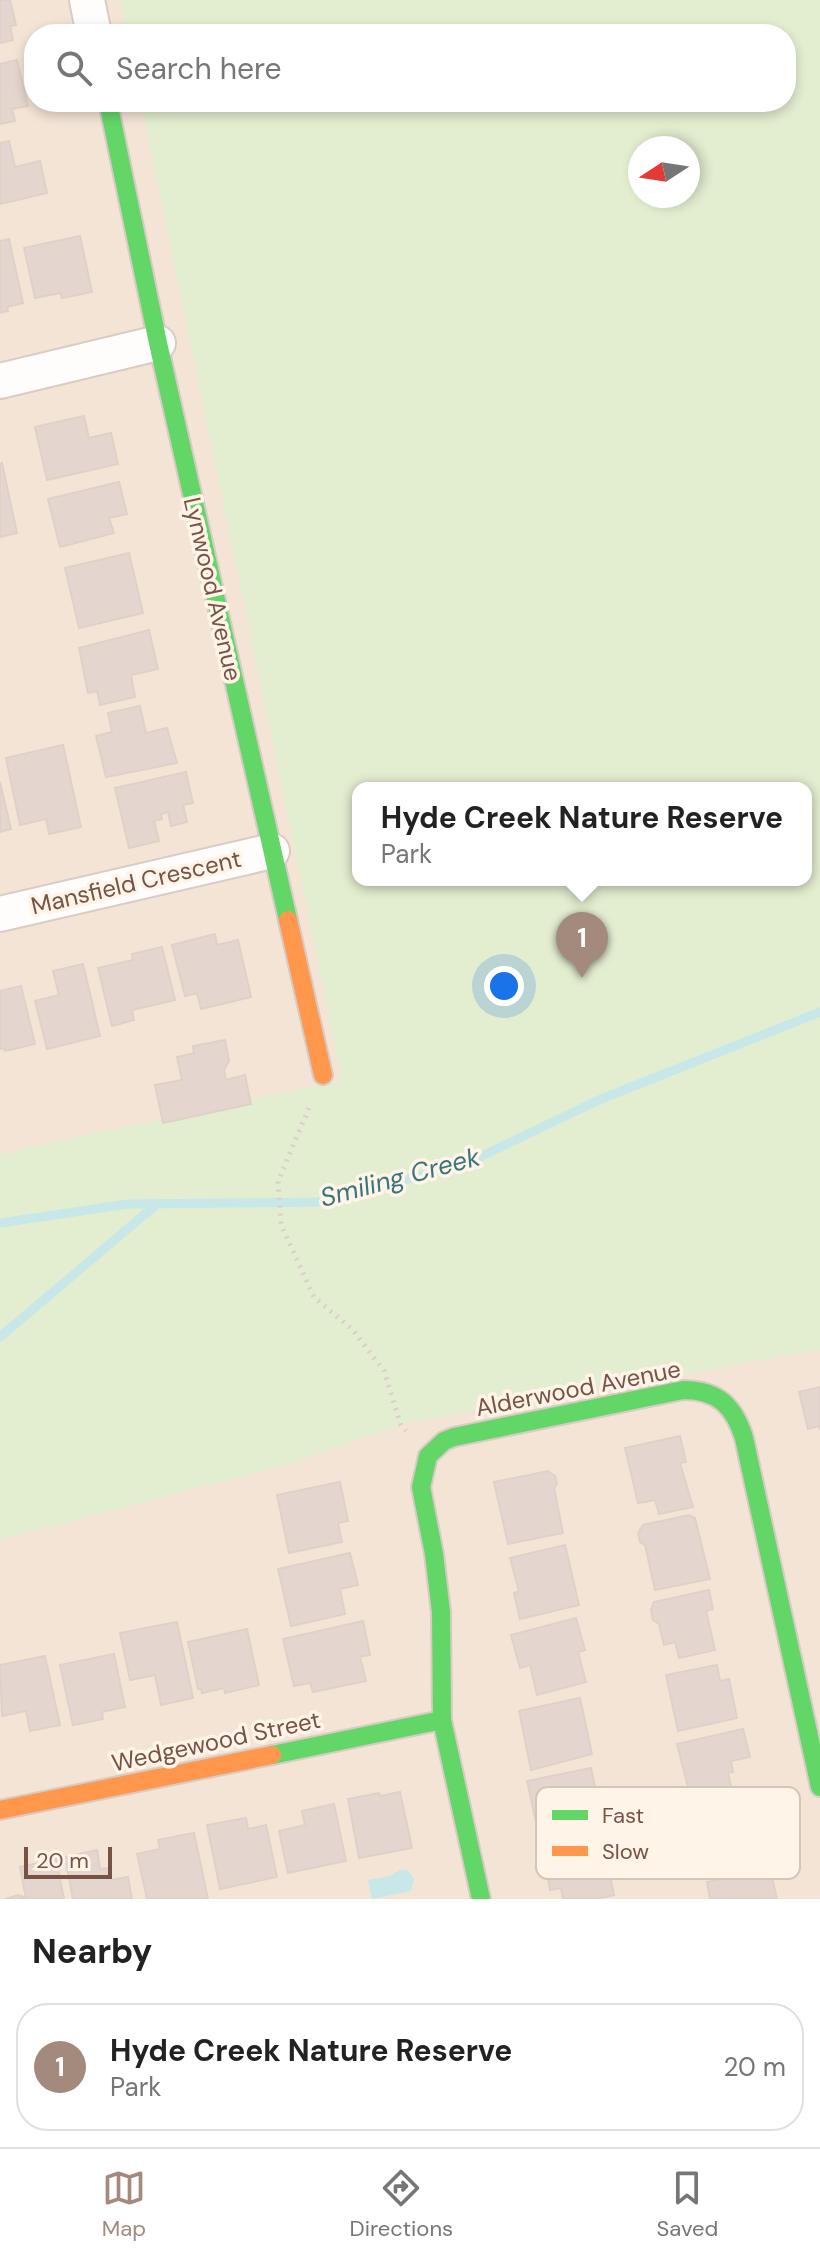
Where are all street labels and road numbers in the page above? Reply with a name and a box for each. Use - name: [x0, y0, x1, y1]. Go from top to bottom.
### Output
- street label: Lynwood Avenue: [177, 494, 249, 684]
- street label: Mansfield Crescent: [28, 843, 244, 921]
- street label: Alderwood Avenue: [473, 1353, 683, 1423]
- street label: Wedgewood Street: [109, 1704, 323, 1778]

